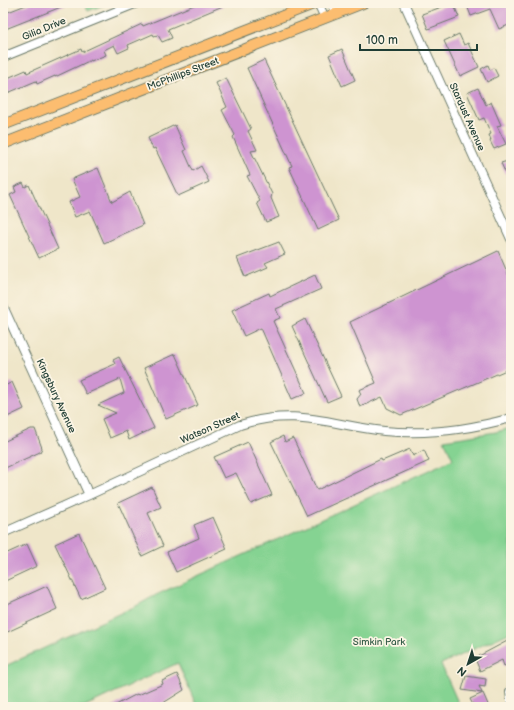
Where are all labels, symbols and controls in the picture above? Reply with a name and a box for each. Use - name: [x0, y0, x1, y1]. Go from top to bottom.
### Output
- street label: Gilia Drive: [20, 15, 68, 43]
- scale bar: [360, 26, 477, 52]
- text: 100 m: [366, 33, 398, 48]
- street label: McPhillips Street: [146, 55, 220, 93]
- street label: Stardust Avenue: [447, 81, 487, 153]
- street label: Kingsbury Avenue: [34, 357, 78, 435]
- street label: Watson Street: [179, 410, 241, 446]
- park label: Simkin Park: [353, 636, 405, 648]
- north arrow: [448, 644, 488, 684]
- text: N: [455, 664, 469, 679]

